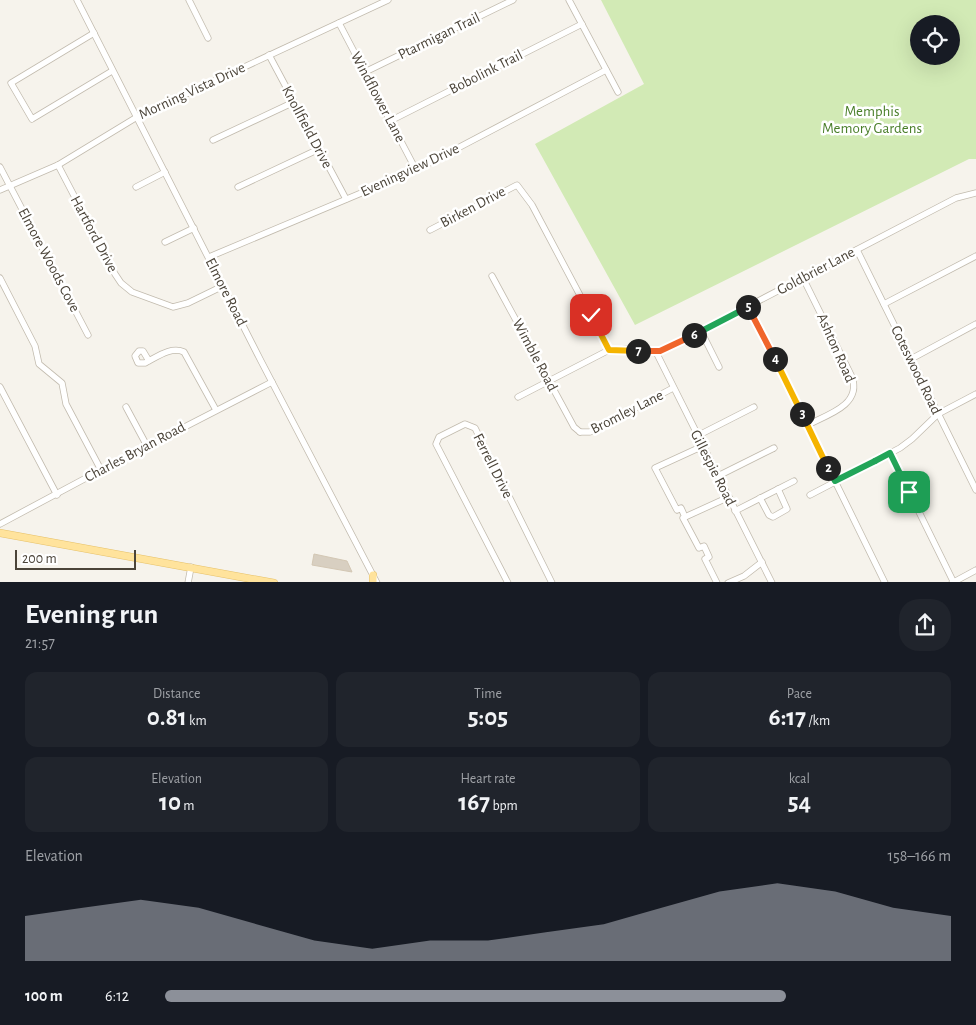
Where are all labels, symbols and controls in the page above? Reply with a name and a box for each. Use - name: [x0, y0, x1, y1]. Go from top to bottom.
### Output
- street label: Ptarmigan Trail: [396, 10, 482, 62]
- map controls: [910, 15, 960, 65]
- button: locate: [910, 15, 960, 65]
- street label: Bobolink Trail: [447, 47, 525, 97]
- street label: Windflower Lane: [348, 49, 408, 145]
- street label: Morning Vista Drive: [136, 60, 248, 122]
- street label: Knollfield Drive: [279, 83, 335, 171]
- park label: Memphis Memory Gardens: [822, 104, 922, 136]
- street label: Eveningview Drive: [358, 141, 462, 199]
- street label: Birken Drive: [438, 184, 508, 230]
- street label: Hartford Drive: [68, 193, 120, 275]
- street label: Elmore Woods Cove: [15, 206, 83, 315]
- street label: Goldbrier Lane: [775, 244, 857, 298]
- street label: Elmore Road: [202, 256, 250, 329]
- pin: [570, 294, 612, 336]
- pin: 5: [736, 294, 760, 320]
- text: 5: [745, 300, 752, 314]
- icon: check: [577, 301, 605, 329]
- street label: Ashton Road: [814, 311, 858, 385]
- street label: Wimble Road: [510, 316, 560, 394]
- pin: 6: [682, 322, 706, 348]
- street label: Coteswood Road: [888, 323, 944, 417]
- text: 6: [691, 328, 698, 342]
- pin: 7: [626, 338, 650, 364]
- text: 7: [635, 344, 642, 358]
- pin: 4: [762, 346, 788, 372]
- text: 4: [772, 352, 779, 366]
- street label: Bromley Lane: [588, 387, 666, 437]
- pin: 3: [790, 402, 814, 426]
- text: 3: [799, 407, 806, 421]
- street label: Charles Bryan Road: [82, 419, 188, 485]
- street label: Gillespie Road: [687, 428, 739, 509]
- street label: Ferrell Drive: [470, 431, 516, 501]
- pin: 2: [816, 456, 840, 480]
- text: 2: [825, 461, 832, 475]
- pin: [888, 471, 930, 513]
- icon: arrive: [895, 478, 923, 506]
- scale bar: [15, 548, 136, 571]
- text: 200 m: [22, 552, 57, 566]
- button: share: [899, 599, 951, 651]
- text: Evening run: [25, 601, 158, 629]
- text: 21:57: [25, 635, 55, 651]
- text: Distance: [153, 687, 200, 701]
- text: Time: [474, 687, 502, 701]
- text: Pace: [787, 687, 812, 701]
- text: 0.81: [147, 705, 187, 730]
- text: 5:05: [468, 705, 508, 730]
- text: 6:17: [769, 705, 806, 730]
- text: km: [187, 714, 207, 728]
- text: /km: [806, 714, 830, 728]
- text: Elevation: [151, 772, 202, 786]
- text: Heart rate: [461, 772, 515, 786]
- text: kcal: [789, 772, 810, 786]
- text: 10: [159, 790, 181, 815]
- text: 167: [458, 790, 490, 815]
- text: 54: [788, 790, 811, 815]
- text: m: [181, 799, 194, 813]
- text: bpm: [490, 799, 518, 813]
- text: Elevation: [25, 848, 83, 864]
- text: 158–166 m: [888, 848, 951, 864]
- text: 100 m: [25, 988, 63, 1004]
- text: 6:12: [105, 988, 129, 1004]

